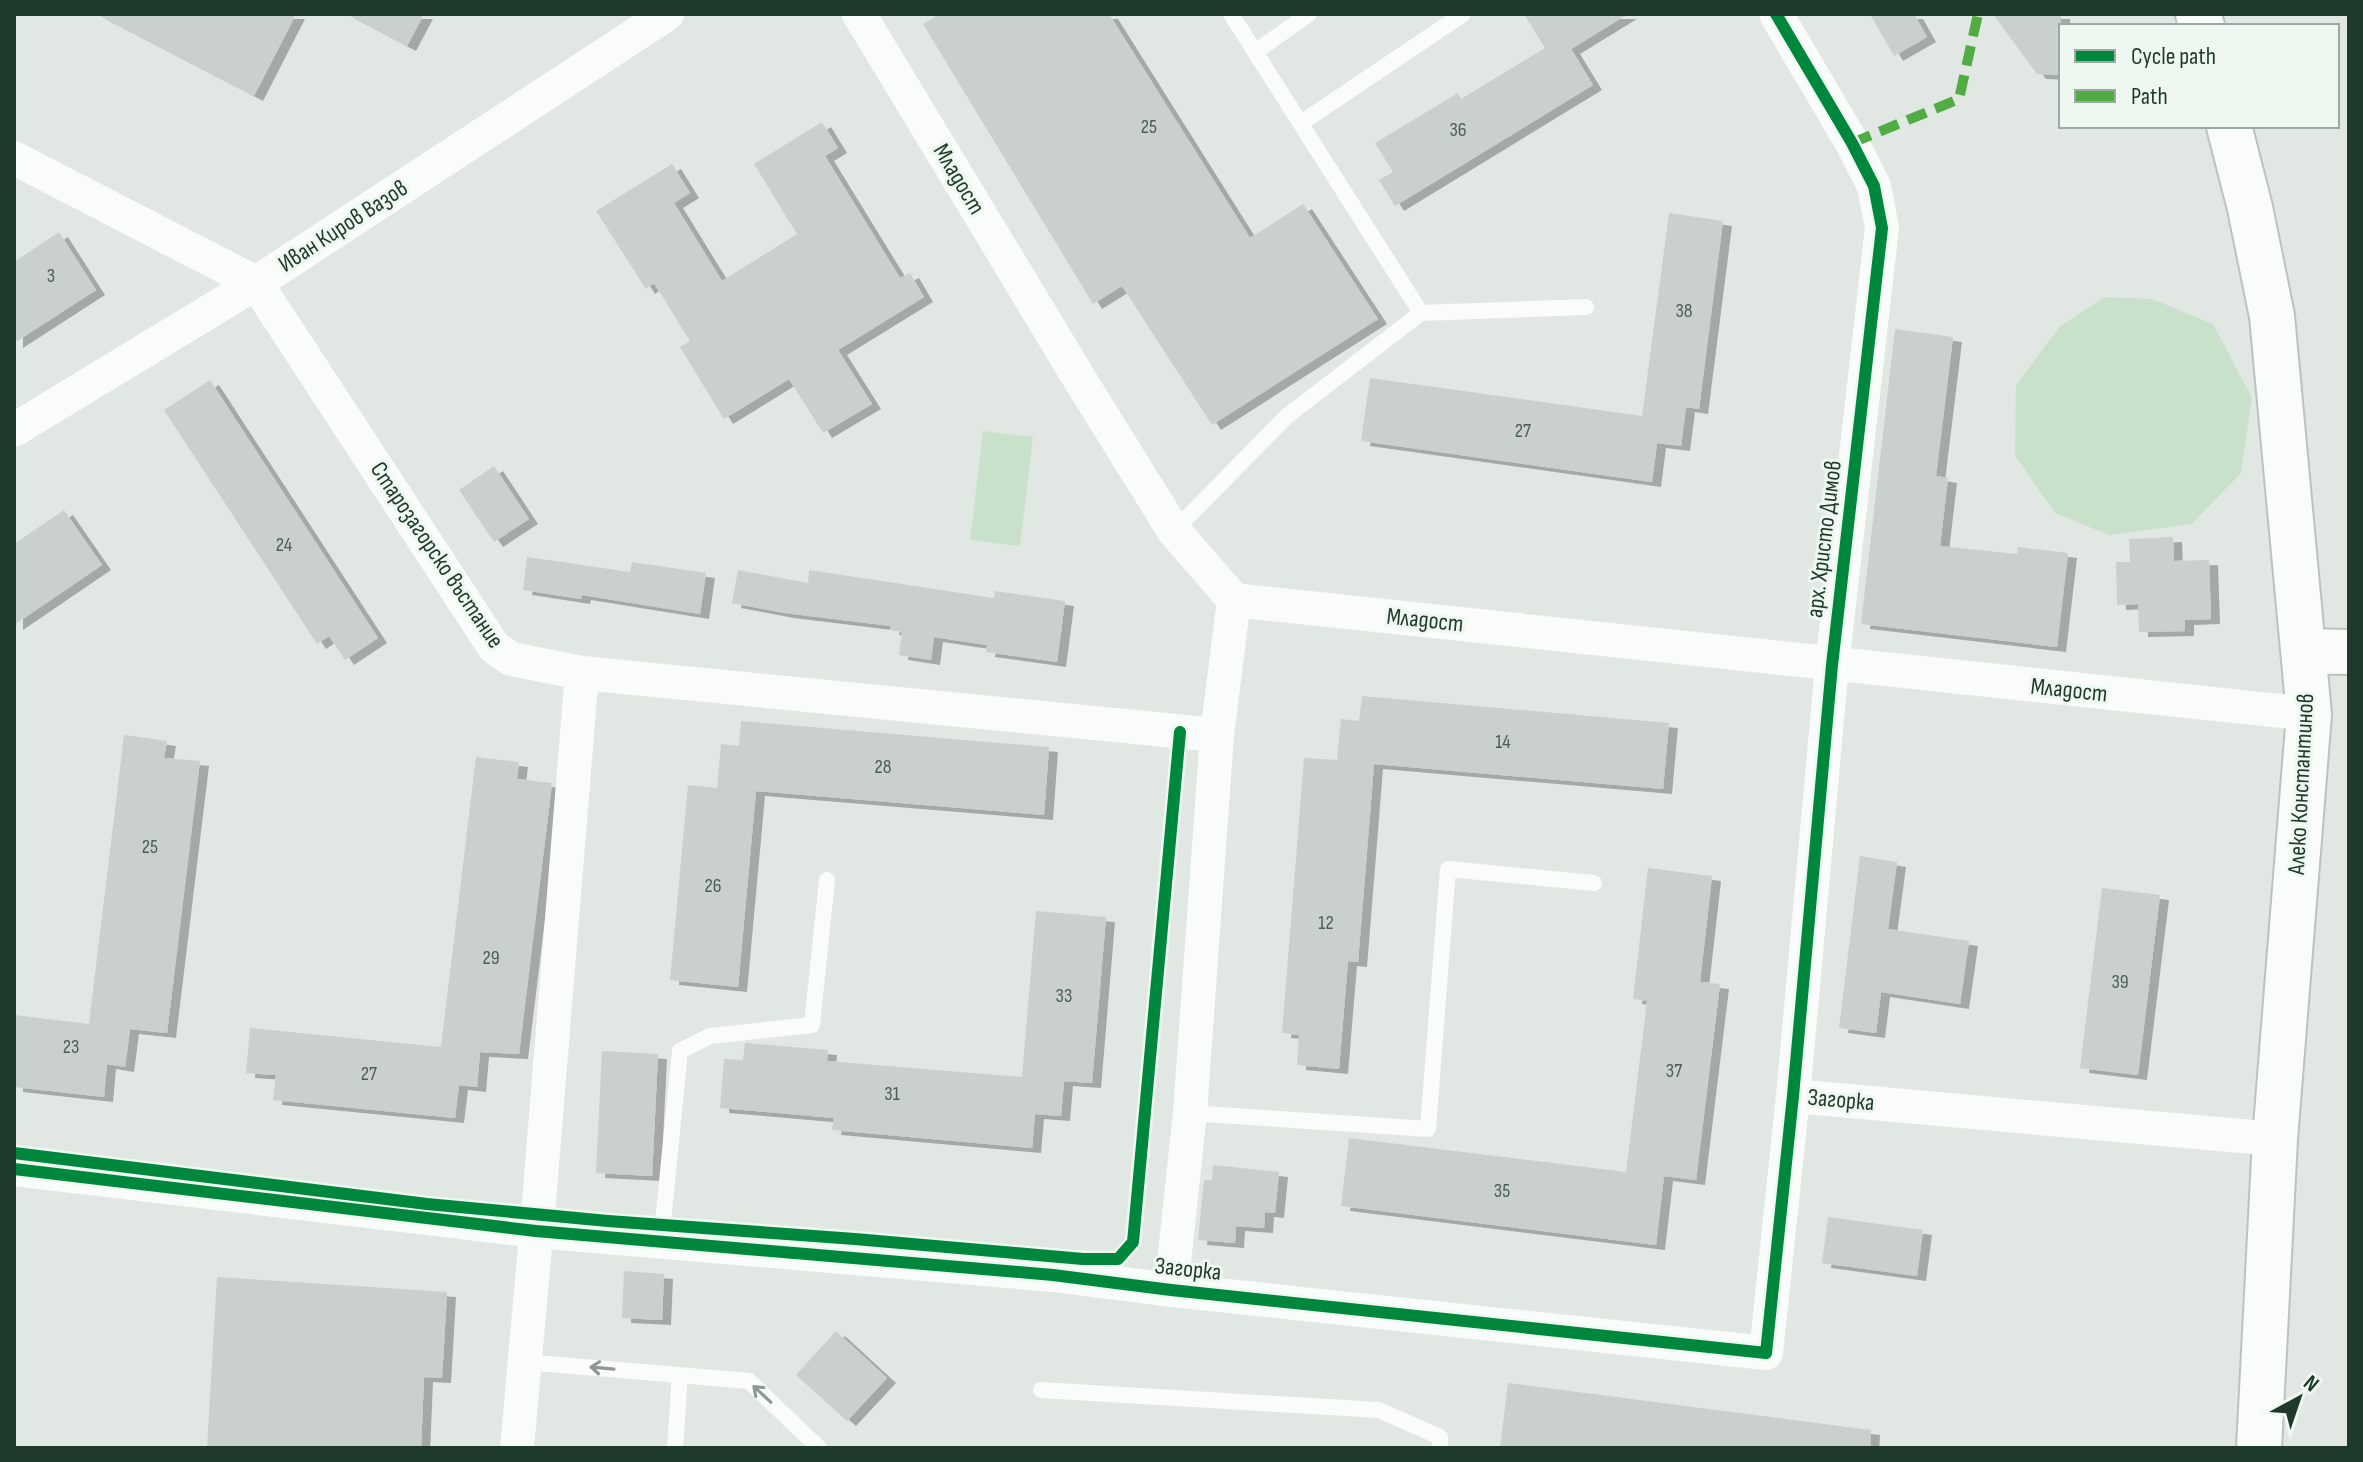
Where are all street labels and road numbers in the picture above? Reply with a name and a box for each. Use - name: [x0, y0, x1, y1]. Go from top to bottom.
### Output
- street label: Младост: [927, 139, 991, 219]
- street label: Иван Киров Вазов: [273, 173, 413, 279]
- street label: Старозагорско въстание: [364, 456, 510, 654]
- street label: арх. Христо Димов: [1800, 459, 1848, 619]
- street label: Младост: [1385, 602, 1465, 638]
- street label: Младост: [2029, 672, 2109, 708]
- street label: Алеко Константинов: [2282, 693, 2320, 876]
- street label: Загорка: [1806, 1083, 1876, 1117]
- street label: Загорка: [1153, 1251, 1223, 1287]

